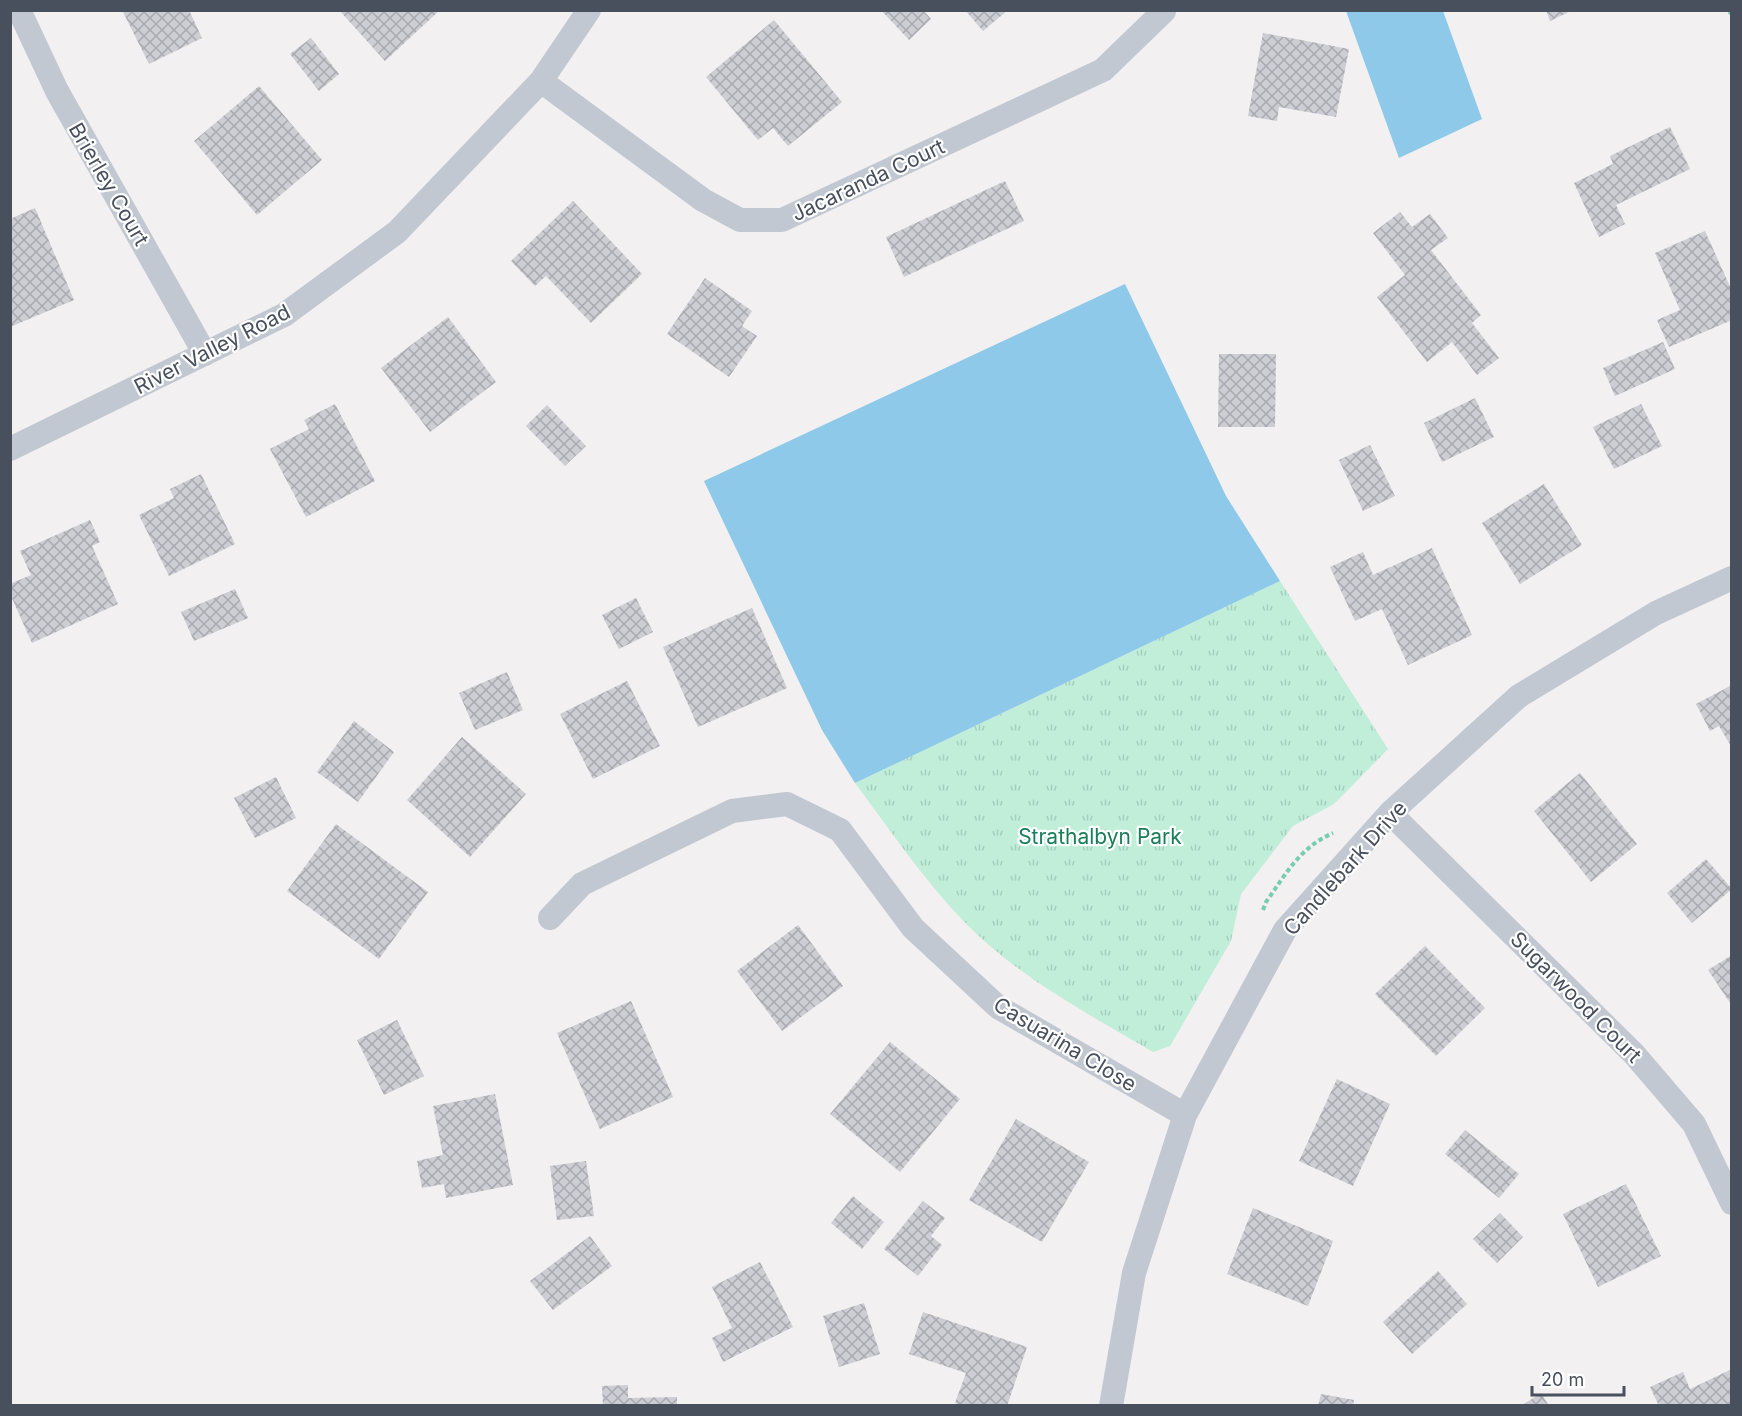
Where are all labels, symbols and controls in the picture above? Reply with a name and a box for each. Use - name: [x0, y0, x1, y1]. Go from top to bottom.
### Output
- street label: Brierley Court: [64, 118, 154, 250]
- street label: Jacaranda Court: [788, 134, 949, 226]
- street label: River Valley Road: [130, 299, 294, 399]
- street label: Candlebark Drive: [1278, 796, 1412, 940]
- park label: Strathalbyn Park: [1018, 824, 1182, 849]
- street label: Sugarwood Court: [1505, 926, 1647, 1068]
- street label: Casuarina Close: [989, 992, 1141, 1096]
- scale bar: [1532, 1359, 1624, 1397]
- text: 20 m: [1541, 1369, 1584, 1390]

